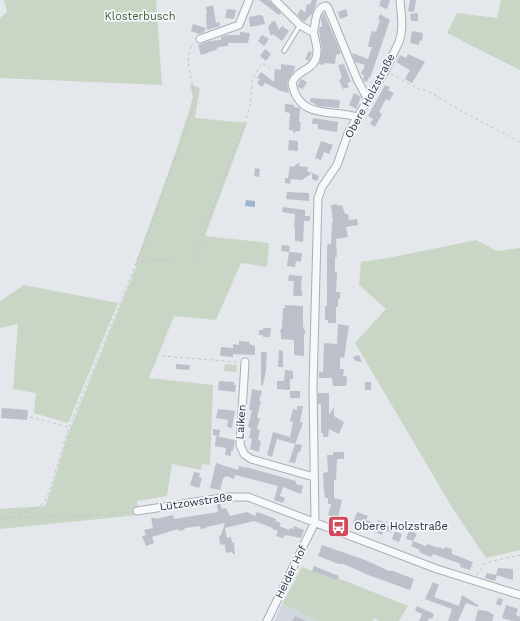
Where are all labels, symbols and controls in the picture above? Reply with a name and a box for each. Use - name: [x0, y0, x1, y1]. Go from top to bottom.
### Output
- park label: Klosterbusch: [105, 10, 175, 23]
- street label: Obere Holzstraße: [342, 52, 398, 140]
- street label: Laiken: [233, 404, 249, 440]
- street label: Lützowstraße: [159, 490, 233, 514]
- bus stop icon: Obere Holzstraße: [326, 513, 352, 539]
- place label: Obere Holzstraße: [354, 520, 448, 533]
- street label: Heider Hof: [273, 543, 310, 601]

